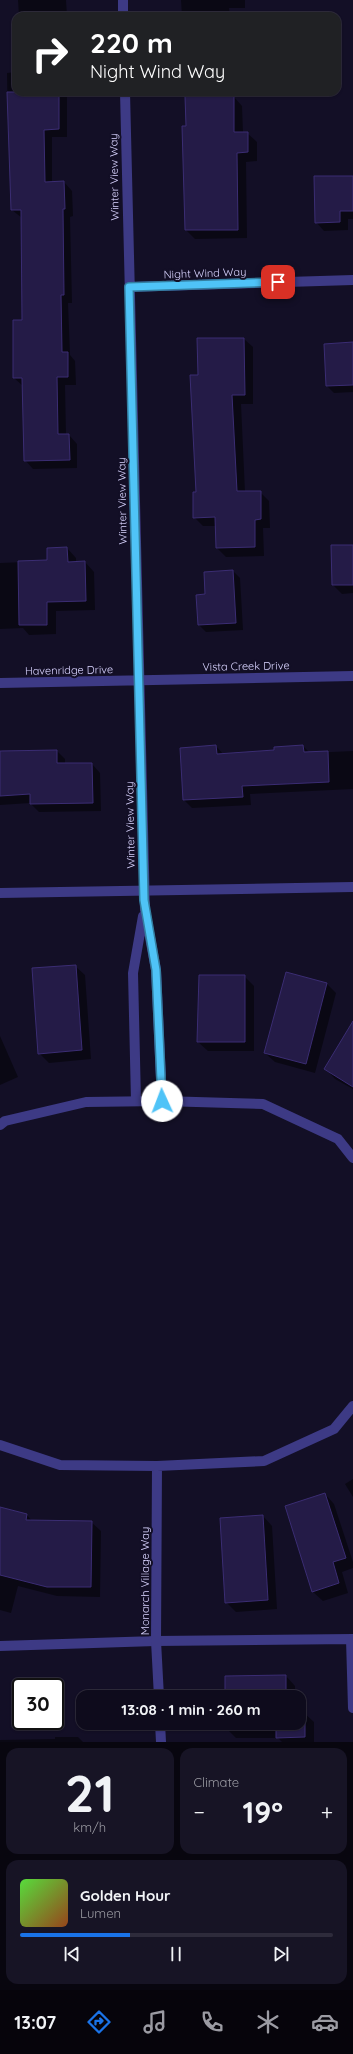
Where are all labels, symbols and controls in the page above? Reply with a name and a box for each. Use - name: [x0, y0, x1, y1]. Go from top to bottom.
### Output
- text: 220 m: [90, 25, 173, 60]
- icon: right: [24, 28, 76, 80]
- text: Night Wind Way: [90, 60, 225, 83]
- street label: Winter View Way: [106, 133, 122, 221]
- street label: Night Wind Way: [163, 265, 247, 281]
- pin: [261, 265, 295, 299]
- icon: arrive: [267, 271, 289, 293]
- street label: Winter View Way: [114, 457, 130, 545]
- street label: Vista Creek Drive: [202, 658, 290, 674]
- street label: Havenridge Drive: [25, 662, 113, 678]
- street label: Winter View Way: [122, 781, 138, 869]
- position arrow: [141, 1080, 183, 1122]
- street label: Monarch Village Way: [138, 1527, 152, 1635]
- speed limit sign: 30: [12, 1678, 64, 1730]
- text: 13:08 · 1 min · 260 m: [121, 1700, 261, 1719]
- text: 21: [65, 1760, 115, 1825]
- text: Climate: [194, 1774, 239, 1790]
- text: 19°: [243, 1793, 283, 1831]
- text: −: [194, 1798, 205, 1826]
- text: +: [321, 1798, 333, 1826]
- text: km/h: [73, 1819, 106, 1835]
- text: Golden Hour: [80, 1886, 171, 1905]
- text: Lumen: [80, 1905, 121, 1921]
- icon: previous: [61, 1943, 83, 1965]
- icon: pause: [165, 1943, 187, 1965]
- icon: next: [270, 1943, 292, 1965]
- icon: directions: [85, 2008, 113, 2036]
- icon: music: [141, 2008, 169, 2036]
- icon: phone: [198, 2008, 226, 2036]
- icon: climate: [254, 2008, 282, 2036]
- icon: car: [311, 2008, 339, 2036]
- text: 13:07: [14, 2011, 56, 2034]

